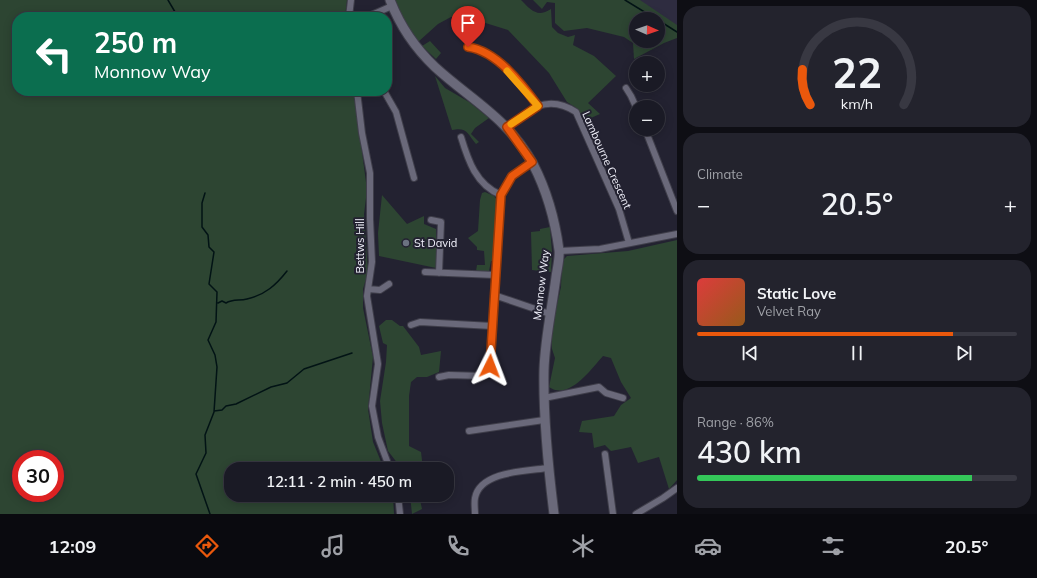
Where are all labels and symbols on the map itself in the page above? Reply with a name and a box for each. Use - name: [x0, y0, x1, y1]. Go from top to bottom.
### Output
- pin: [451, 6, 485, 47]
- north arrow: [629, 12, 665, 48]
- street label: Lambourne Crescent: [579, 109, 635, 211]
- street label: Bettws Hill: [353, 218, 367, 274]
- place label: St David: [414, 236, 457, 250]
- marker: St David: [401, 238, 411, 248]
- street label: Monnow Way: [530, 249, 552, 321]
- position arrow: [469, 345, 511, 387]
- speed limit sign: 30: [12, 450, 64, 502]

